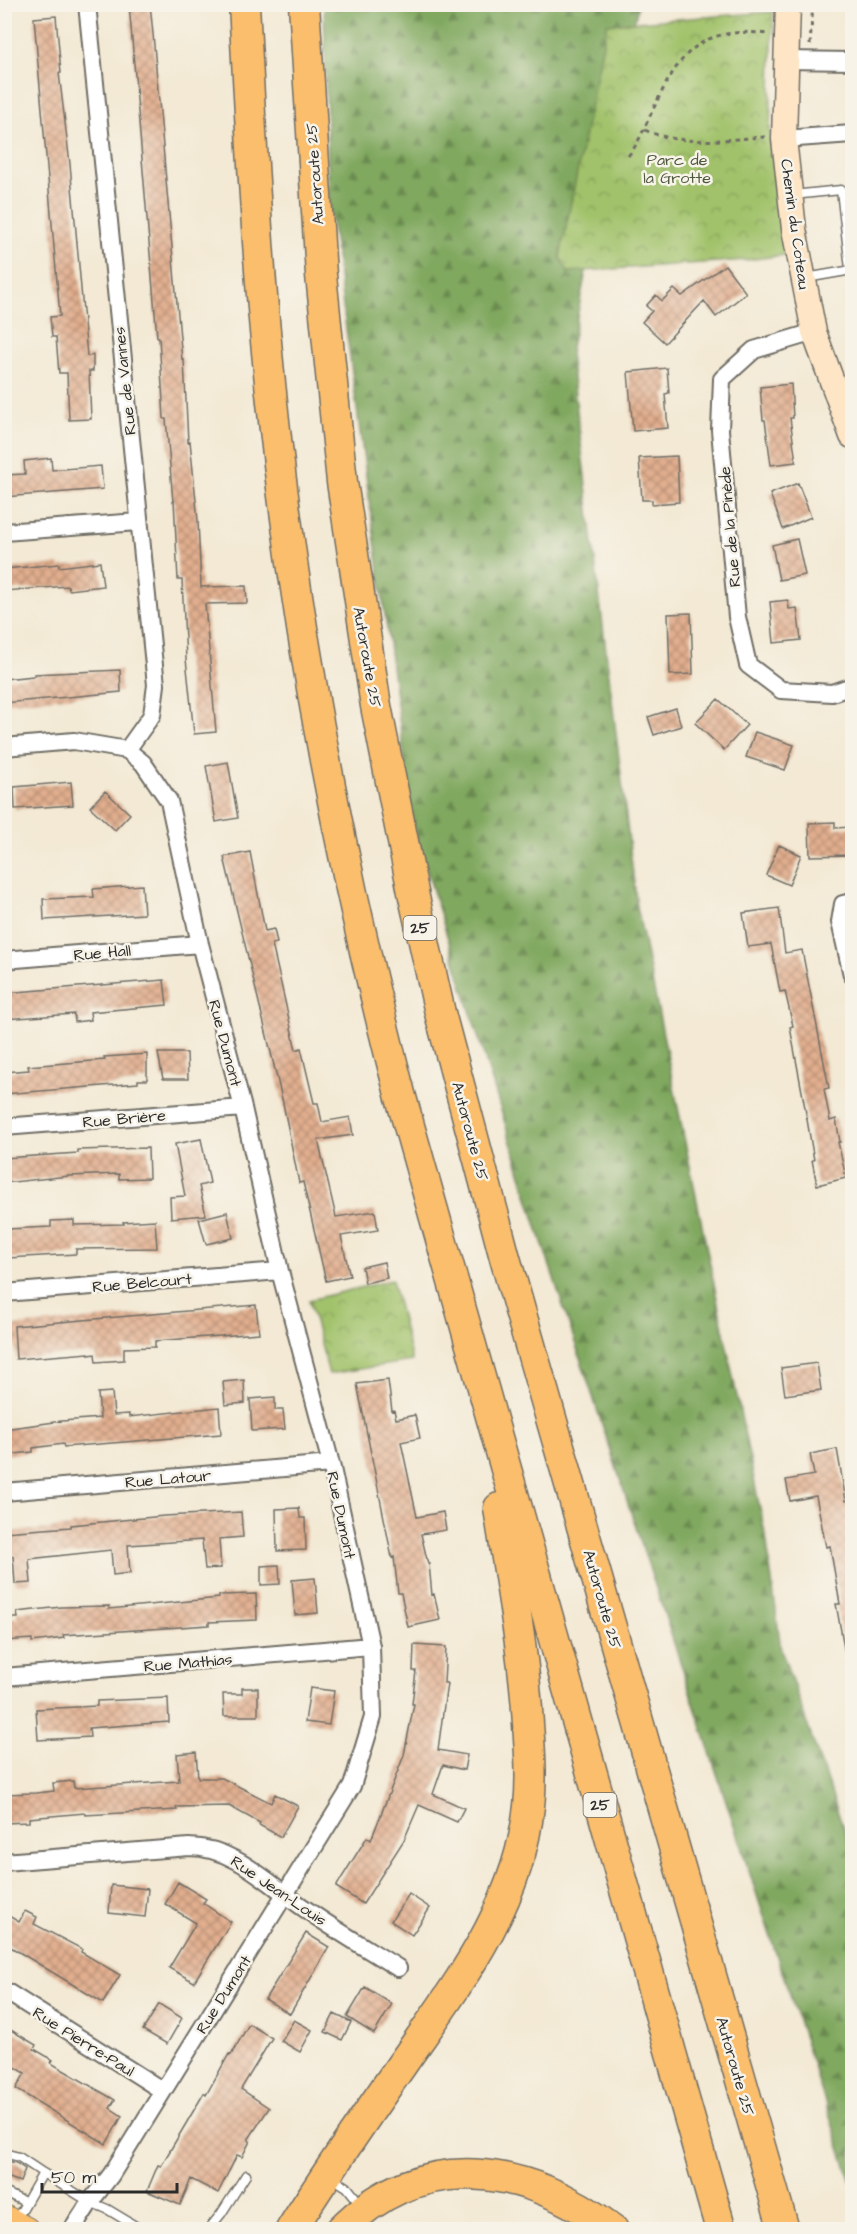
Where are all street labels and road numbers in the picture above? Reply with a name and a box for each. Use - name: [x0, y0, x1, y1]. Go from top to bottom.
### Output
- street label: Autoroute 25: [300, 122, 330, 225]
- street label: Chemin du Coteau: [775, 157, 815, 291]
- street label: Rue de Vannes: [108, 326, 142, 436]
- street label: Rue de la Pinède: [714, 465, 746, 588]
- street label: Autoroute 25: [347, 605, 387, 710]
- road number: 25: [404, 916, 436, 940]
- street label: Rue Hall: [73, 940, 132, 966]
- street label: Rue Dumont: [203, 997, 247, 1090]
- street label: Autoroute 25: [446, 1079, 494, 1184]
- street label: Rue Brière: [82, 1104, 167, 1134]
- street label: Rue Belcourt: [91, 1268, 193, 1298]
- street label: Rue Latour: [124, 1464, 212, 1494]
- street label: Rue Dumont: [321, 1469, 361, 1562]
- street label: Autoroute 25: [577, 1547, 627, 1652]
- street label: Rue Mathias: [143, 1648, 233, 1678]
- road number: 25: [584, 1793, 616, 1817]
- street label: Rue Jean-Louis: [226, 1851, 331, 1931]
- street label: Rue Dumont: [191, 1951, 257, 2038]
- street label: Rue Pierre-Paul: [28, 2002, 139, 2082]
- street label: Autoroute 25: [710, 2014, 760, 2119]

